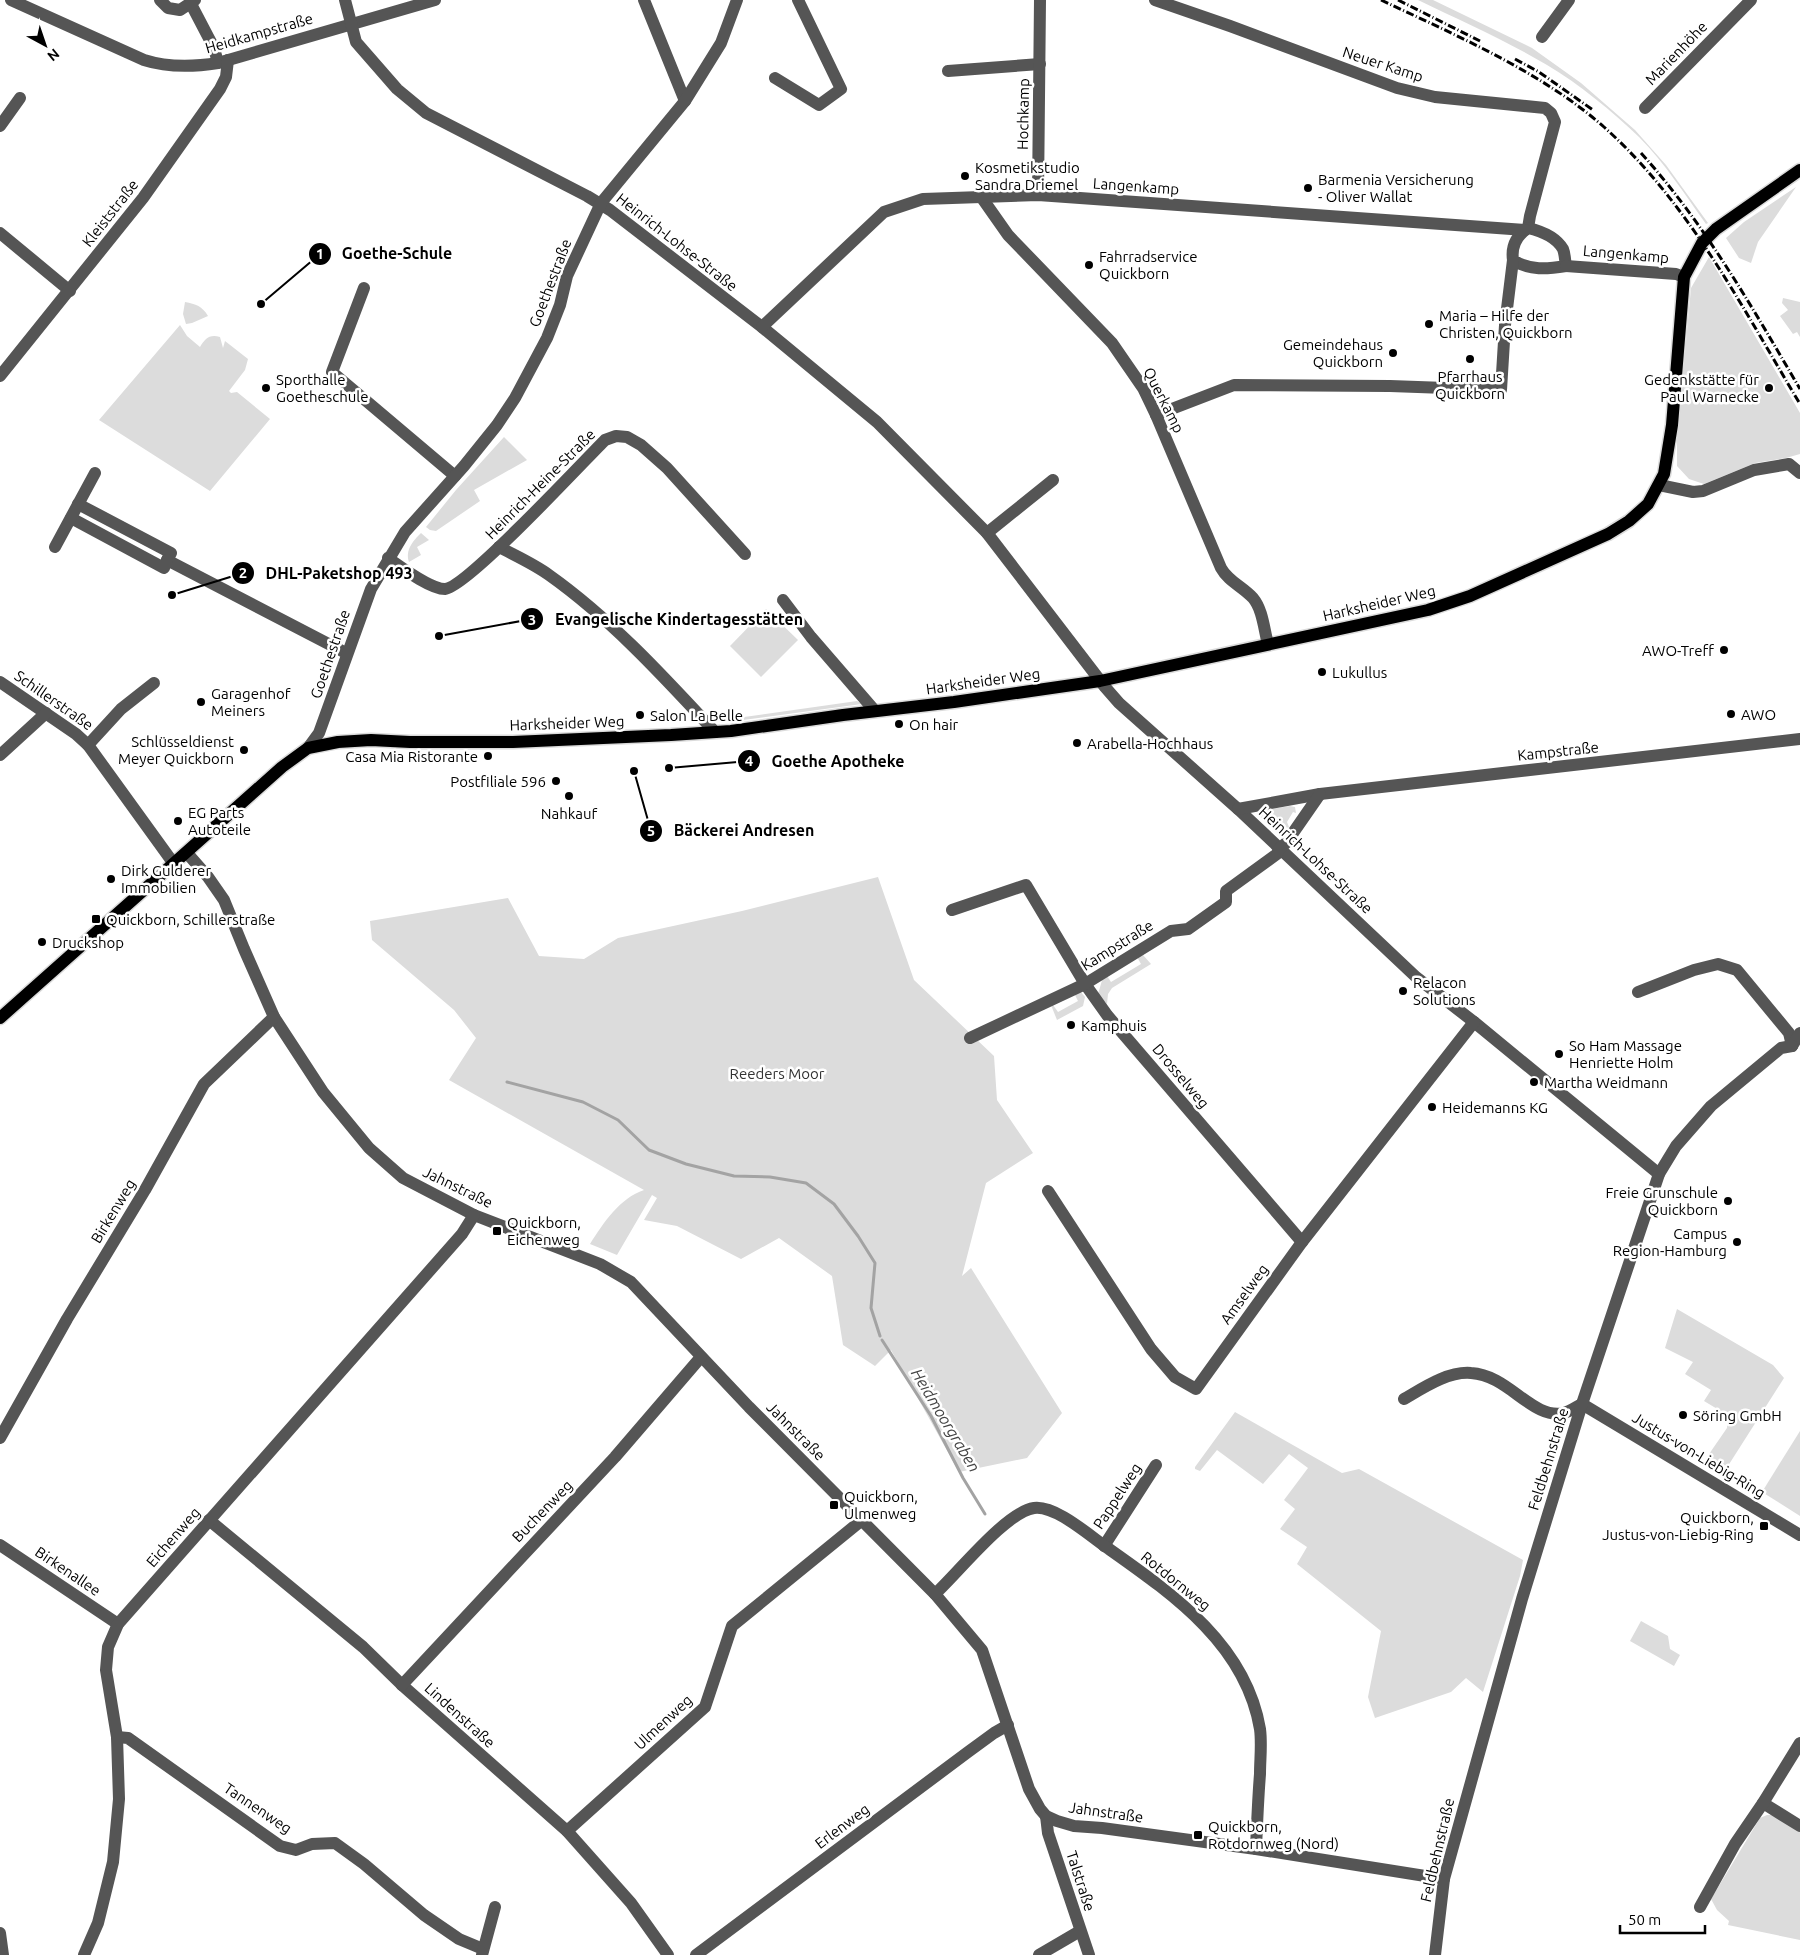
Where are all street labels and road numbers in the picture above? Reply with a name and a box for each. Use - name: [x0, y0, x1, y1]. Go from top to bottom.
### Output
- street label: Heidkampstraße: [203, 9, 315, 57]
- street label: Marienhöhe: [1642, 18, 1710, 88]
- street label: Neuer Kamp: [1341, 43, 1425, 85]
- street label: Hochkamp: [1014, 78, 1032, 150]
- street label: Langenkamp: [1092, 175, 1180, 197]
- street label: Kleiststraße: [79, 176, 141, 250]
- street label: Heinrich-Lohse-Straße: [613, 190, 741, 294]
- street label: Goethestraße: [525, 237, 575, 329]
- street label: Langenkamp: [1582, 242, 1670, 266]
- street label: Querkamp: [1140, 364, 1188, 436]
- street label: Heinrich-Heine-Straße: [482, 426, 598, 542]
- street label: Harksheider Weg: [1321, 582, 1437, 624]
- street label: Goethestraße: [307, 607, 353, 701]
- street label: Harksheider Weg: [925, 665, 1041, 697]
- street label: Schillerstraße: [11, 667, 97, 733]
- street label: Harksheider Weg: [509, 712, 625, 734]
- street label: Kampstraße: [1516, 738, 1600, 764]
- street label: Heinrich-Lohse-Straße: [1256, 803, 1376, 917]
- street label: Kampstraße: [1078, 916, 1156, 974]
- street label: Drosselweg: [1149, 1040, 1213, 1112]
- street label: Jahnstraße: [420, 1163, 496, 1211]
- street label: Birkenweg: [87, 1176, 139, 1246]
- street label: Amselweg: [1217, 1261, 1271, 1327]
- street label: Jahnstraße: [763, 1398, 829, 1464]
- street label: Feldbehnstraße: [1524, 1406, 1572, 1512]
- street label: Justus-von-Liebig-Ring: [1630, 1409, 1768, 1501]
- street label: Pappelweg: [1089, 1460, 1145, 1532]
- street label: Buchenweg: [508, 1477, 576, 1545]
- street label: Eichenweg: [143, 1504, 203, 1570]
- street label: Birkenallee: [32, 1543, 104, 1599]
- street label: Rotdornweg: [1138, 1548, 1214, 1614]
- street label: Lindenstraße: [421, 1679, 499, 1751]
- street label: Ulmenweg: [631, 1691, 695, 1753]
- street label: Tannenweg: [221, 1779, 295, 1837]
- street label: Feldbehnstraße: [1417, 1796, 1457, 1904]
- street label: Jahnstraße: [1068, 1798, 1144, 1826]
- street label: Erlenweg: [812, 1800, 872, 1852]
- street label: Talstraße: [1063, 1849, 1099, 1913]

